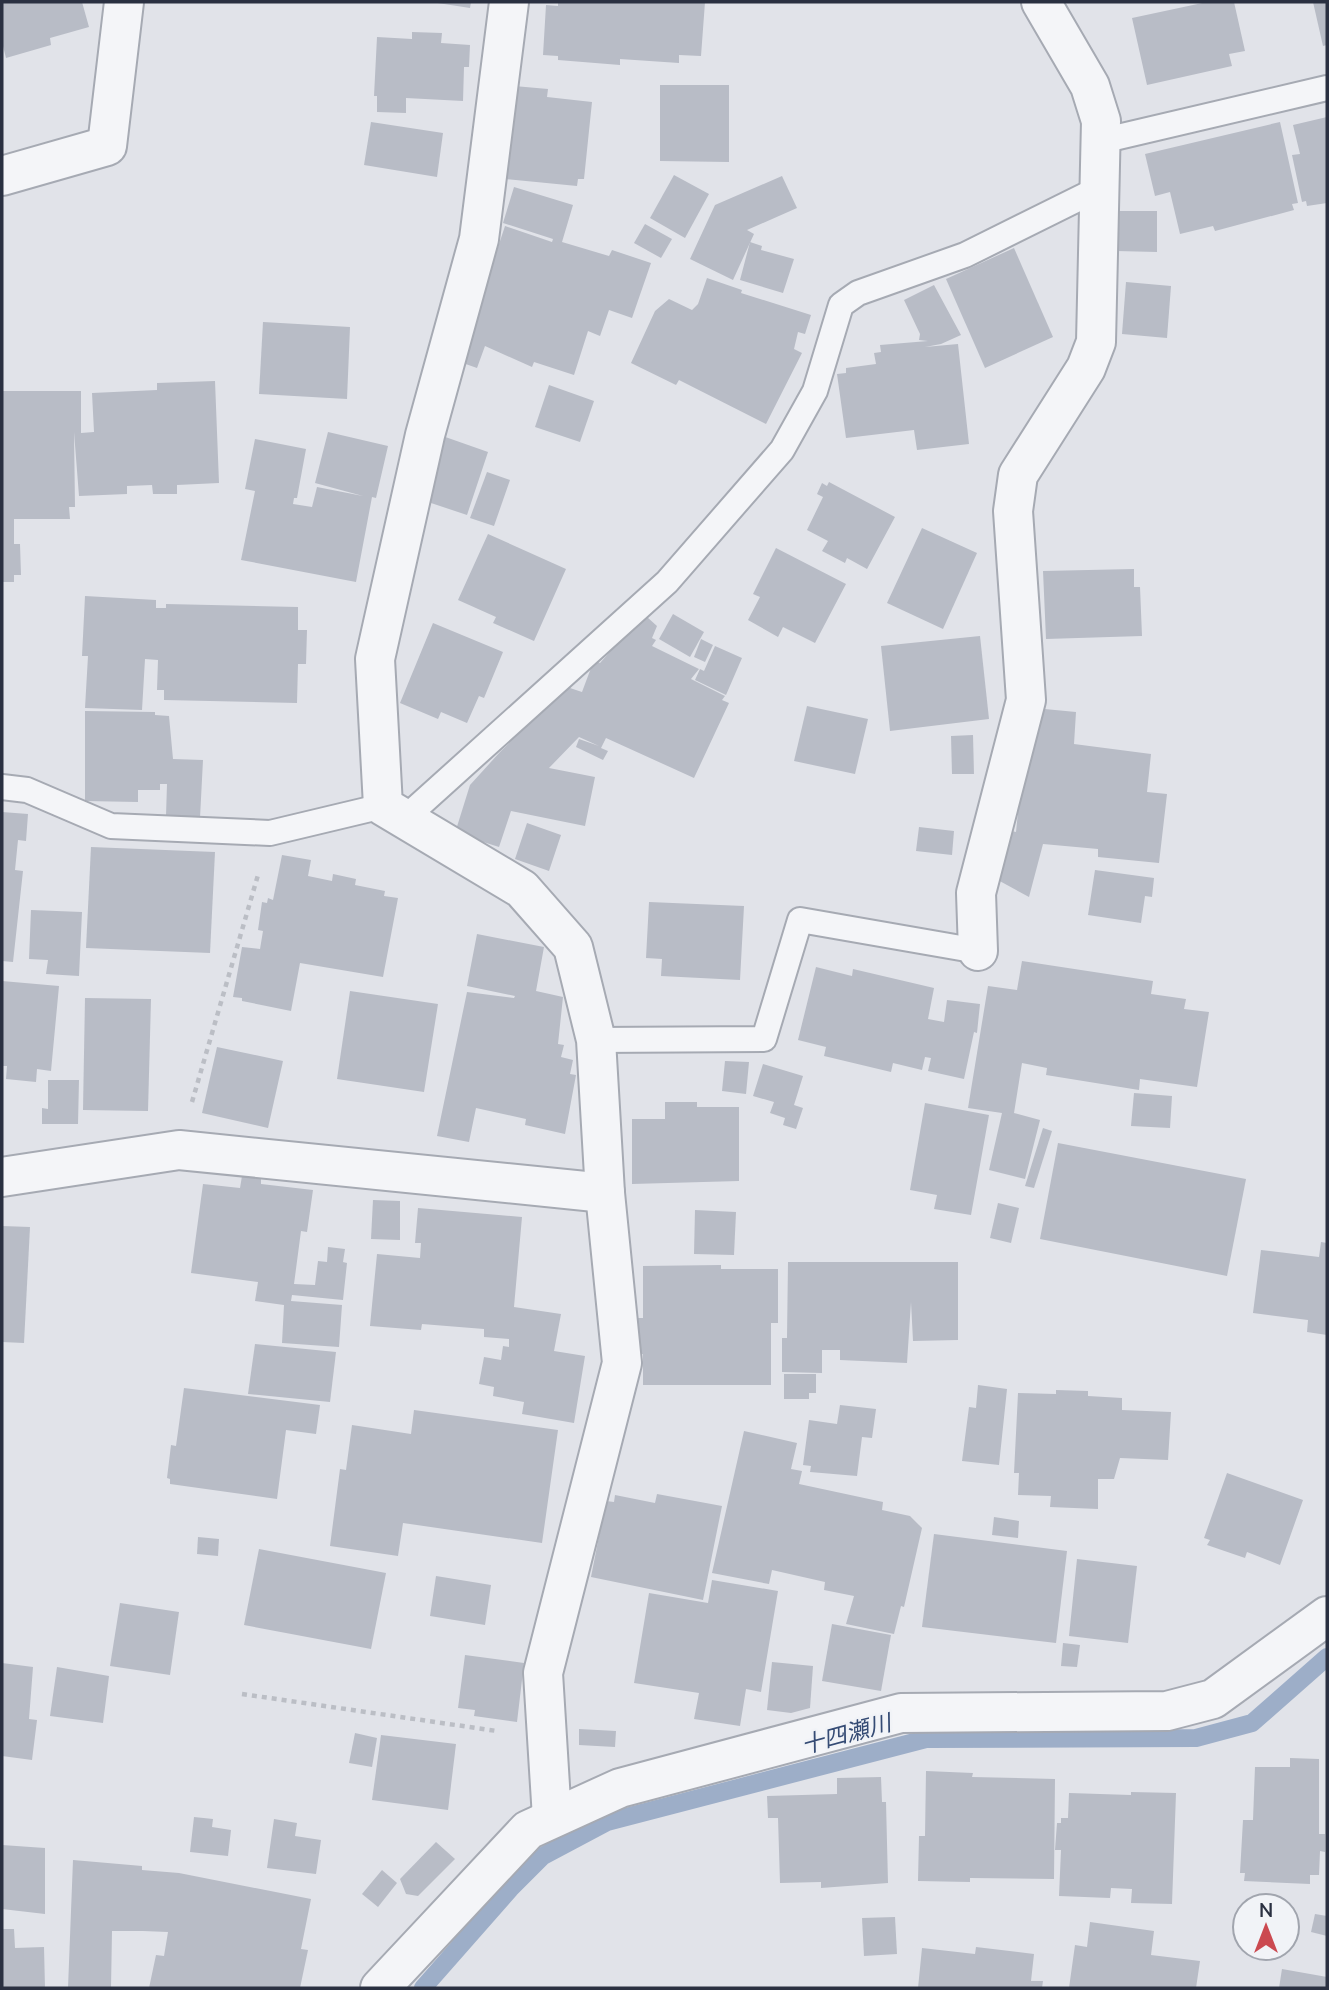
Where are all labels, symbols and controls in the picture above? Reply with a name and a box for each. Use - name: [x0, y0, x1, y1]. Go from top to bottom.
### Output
- water label: 十四瀬川: [798, 1707, 897, 1761]
- north arrow: [1231, 1892, 1301, 1962]
- text: N: [1259, 1898, 1273, 1924]

